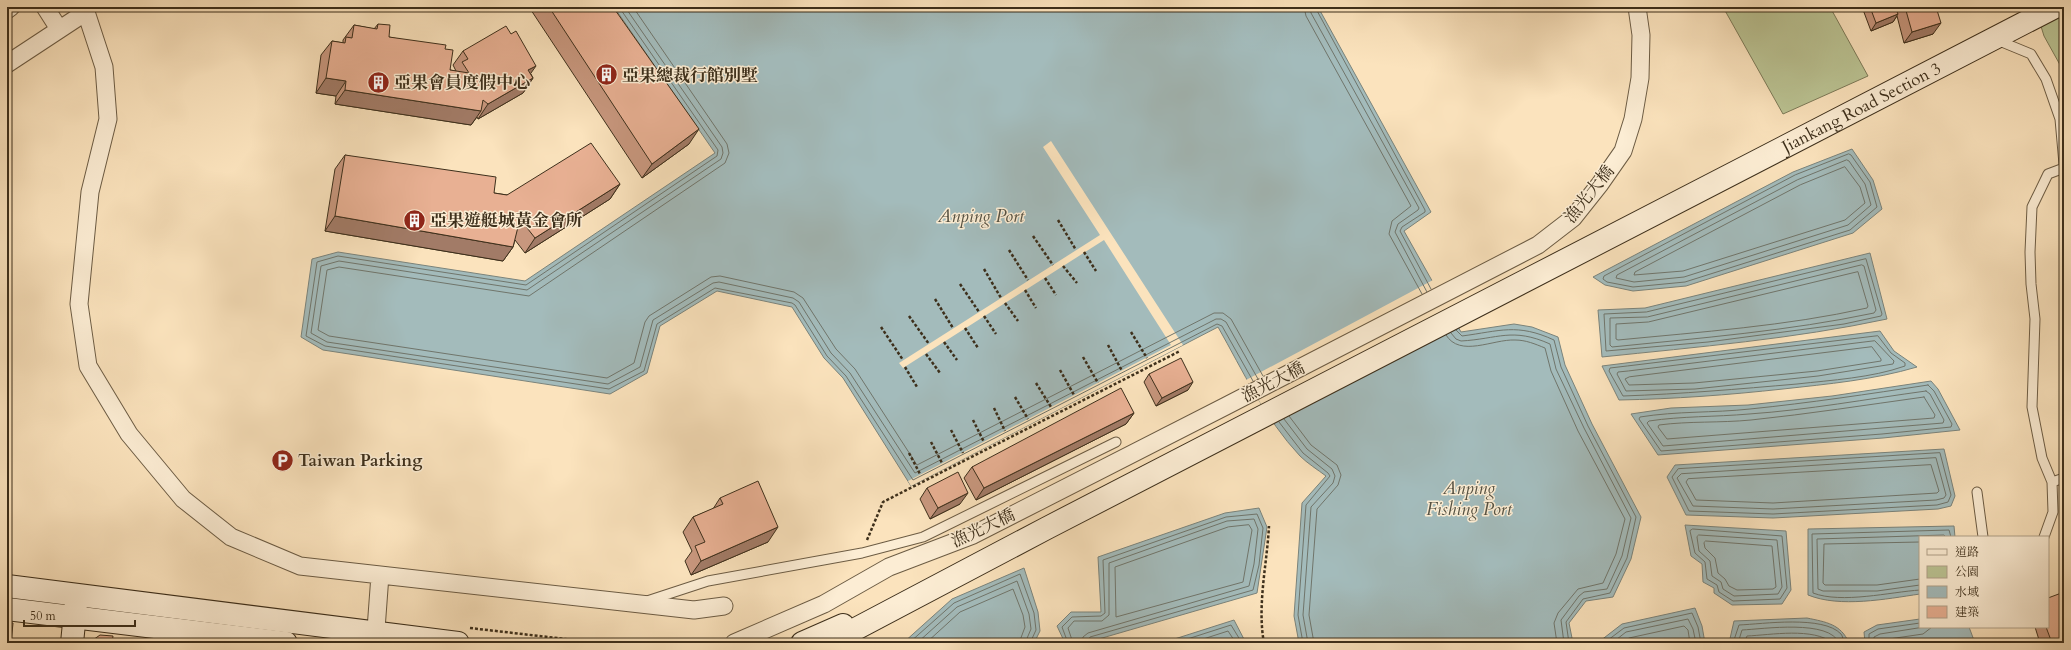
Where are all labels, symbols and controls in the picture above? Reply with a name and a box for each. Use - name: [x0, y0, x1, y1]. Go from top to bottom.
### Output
- street label: Jiankang Road Section 3: [1775, 57, 1945, 159]
- building icon: 亞果總裁行館別墅: [594, 62, 620, 88]
- place label: 亞果總裁行館別墅: [622, 64, 758, 87]
- building icon: 亞果會員度假中心: [366, 69, 392, 95]
- place label: 亞果會員度假中心: [394, 71, 530, 94]
- street label: 漁光大橋: [1559, 160, 1619, 228]
- water label: Anping Port: [937, 204, 1025, 229]
- building icon: 亞果遊艇城黃金會所: [402, 207, 428, 233]
- place label: 亞果遊艇城黃金會所: [430, 209, 583, 232]
- street label: 漁光大橋: [1237, 356, 1309, 408]
- parking icon: Taiwan Parking: [270, 447, 296, 473]
- place label: Taiwan Parking: [298, 449, 423, 472]
- water label: Anping Fishing Port: [1426, 476, 1513, 522]
- street label: 漁光大橋: [947, 503, 1019, 553]
- legend: [1919, 536, 2049, 628]
- text: 道路: [1955, 544, 1979, 560]
- text: 公園: [1955, 564, 1979, 580]
- text: 水域: [1955, 584, 1979, 600]
- scale bar: [24, 602, 135, 628]
- text: 建築: [1955, 604, 1979, 620]
- text: 50 m: [30, 608, 57, 624]

